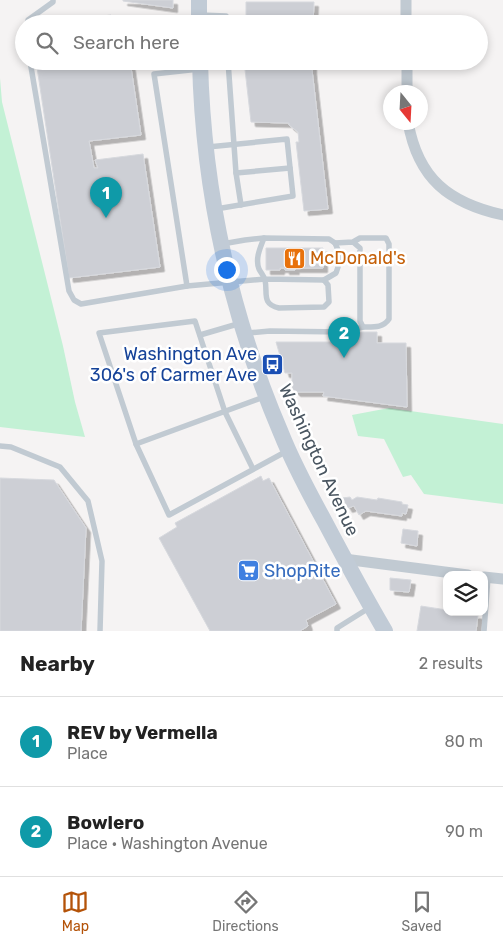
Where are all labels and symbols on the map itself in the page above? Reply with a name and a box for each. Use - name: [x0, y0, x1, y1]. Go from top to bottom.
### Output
- north arrow: [383, 85, 428, 130]
- pin: 1: [90, 177, 122, 218]
- restaurant icon: McDonald's: [282, 246, 306, 270]
- place label: McDonald's: [310, 247, 406, 269]
- your location: [214, 257, 240, 283]
- pin: 2: [328, 317, 360, 358]
- place label: Washington Ave 306's of Carmer Ave: [90, 343, 257, 386]
- bus stop icon: Washington Ave 306's of Carmer Ave: [261, 352, 285, 376]
- street label: Washington Avenue: [274, 380, 364, 540]
- supermarket icon: ShopRite: [236, 559, 260, 583]
- place label: ShopRite: [264, 560, 340, 582]

